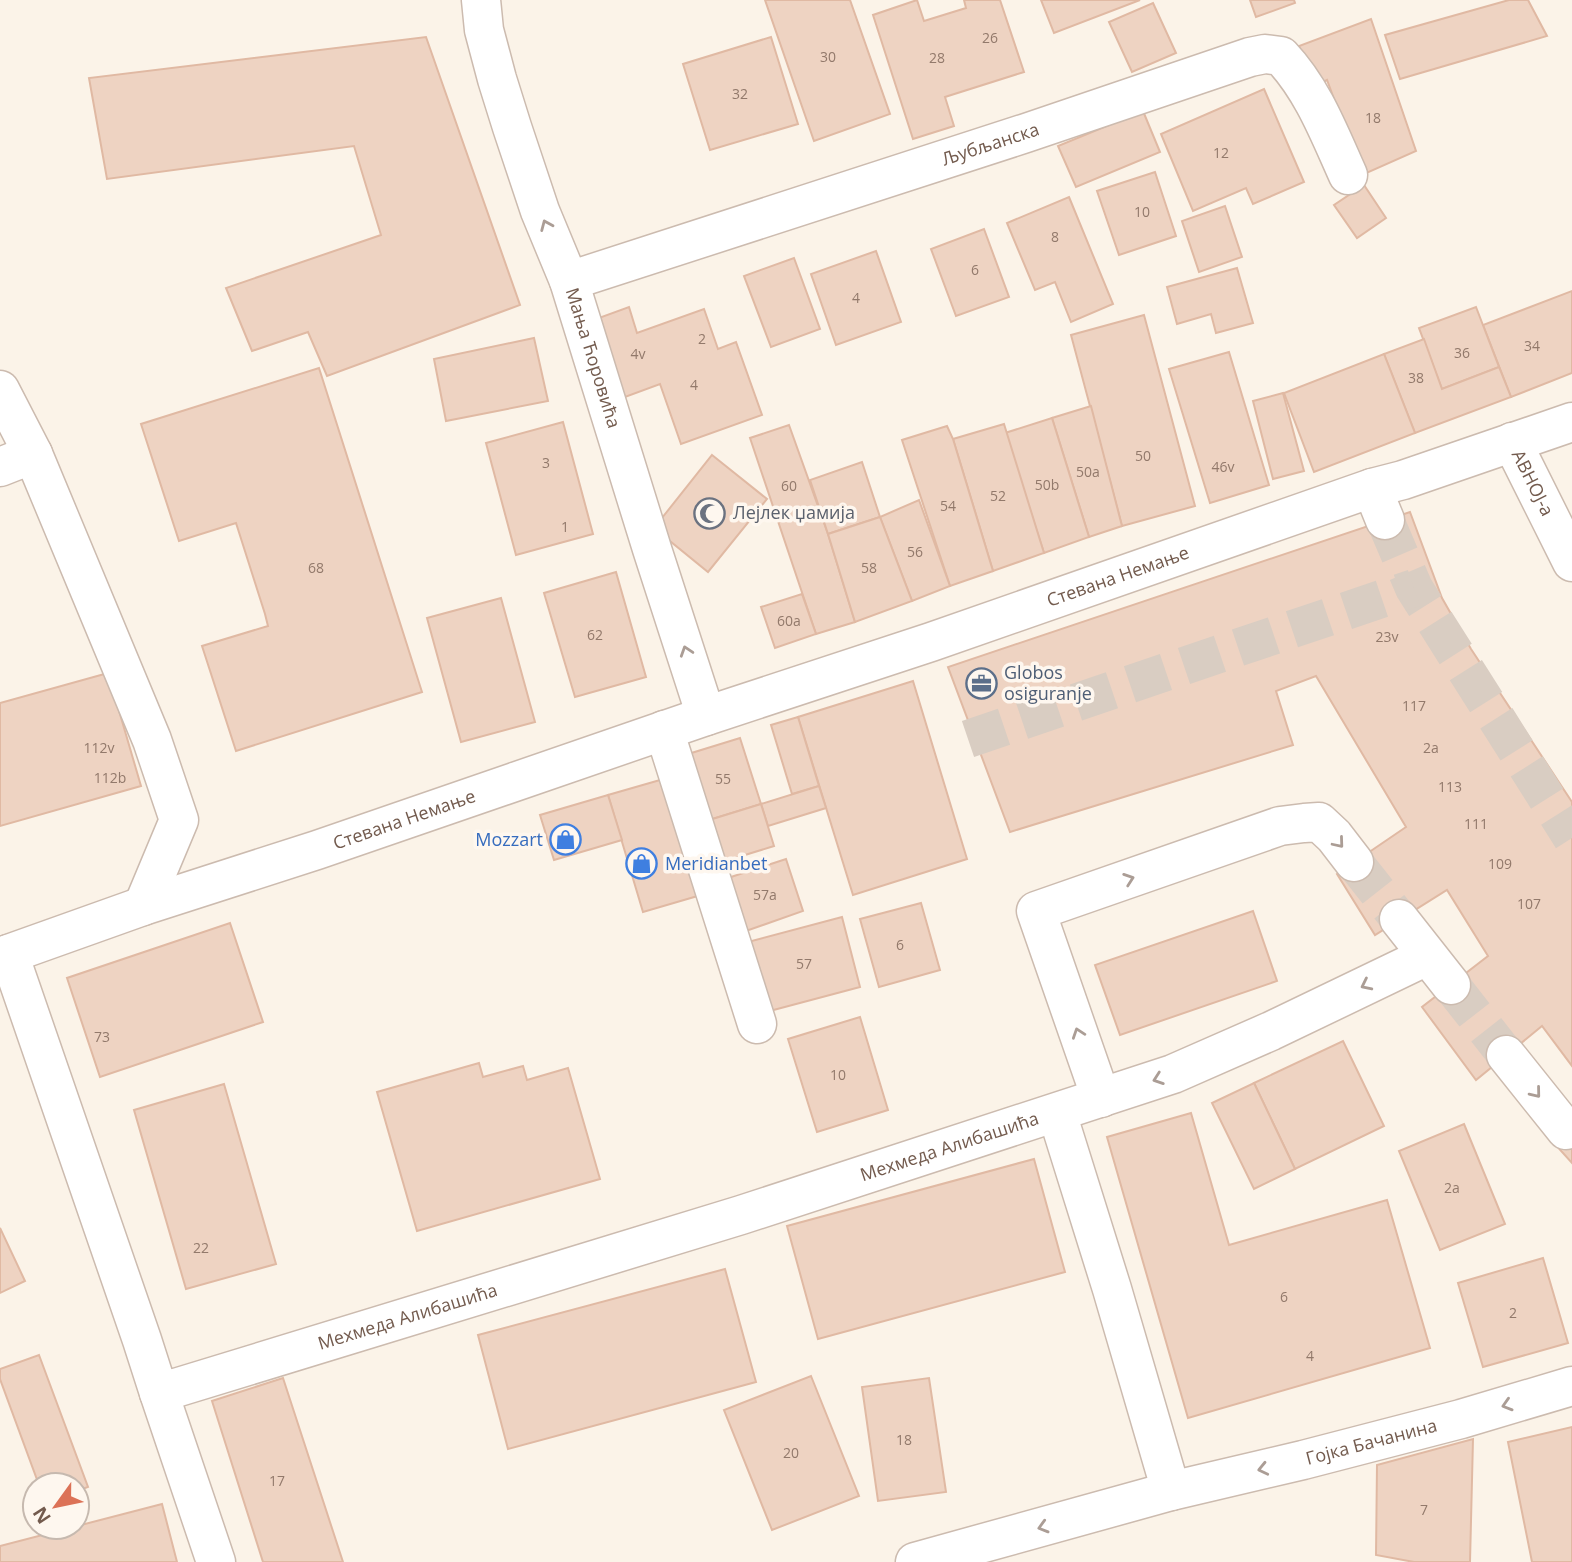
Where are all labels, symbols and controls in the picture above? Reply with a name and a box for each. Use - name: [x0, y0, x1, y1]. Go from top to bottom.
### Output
- house number: 26: [982, 28, 998, 47]
- house number: 30: [820, 47, 836, 66]
- house number: 28: [929, 48, 945, 67]
- house number: 32: [732, 84, 748, 103]
- house number: 18: [1365, 108, 1381, 127]
- street label: Љубљанска: [938, 116, 1042, 171]
- house number: 12: [1213, 143, 1229, 162]
- house number: 10: [1134, 202, 1150, 221]
- one-way arrow: [540, 220, 554, 232]
- house number: 8: [1051, 227, 1059, 246]
- house number: 6: [971, 260, 979, 279]
- street label: Мања Ћоровића: [561, 285, 627, 431]
- house number: 4: [852, 288, 860, 307]
- house number: 2: [698, 329, 706, 348]
- house number: 34: [1524, 336, 1540, 355]
- house number: 36: [1454, 343, 1470, 362]
- house number: 4v: [631, 344, 646, 363]
- house number: 38: [1408, 368, 1424, 387]
- house number: 4: [690, 375, 698, 394]
- house number: 50: [1135, 446, 1151, 465]
- street label: АВНОЈ-а: [1507, 446, 1560, 520]
- house number: 3: [542, 453, 550, 472]
- house number: 46v: [1211, 457, 1235, 476]
- house number: 50a: [1076, 462, 1100, 481]
- house number: 50b: [1035, 475, 1059, 494]
- house number: 60: [781, 476, 797, 495]
- house number: 52: [990, 486, 1006, 505]
- mosque icon: Лејлек џамија: [693, 496, 727, 530]
- house number: 54: [940, 496, 956, 515]
- place label: Лејлек џамија: [733, 500, 855, 524]
- house number: 1: [561, 517, 569, 536]
- street label: Стевана Немање: [1043, 540, 1192, 612]
- house number: 56: [907, 542, 923, 561]
- house number: 68: [308, 558, 324, 577]
- house number: 58: [861, 558, 877, 577]
- house number: 60a: [777, 611, 801, 630]
- house number: 62: [587, 625, 603, 644]
- house number: 23v: [1375, 627, 1399, 646]
- one-way arrow: [679, 645, 694, 657]
- place label: Globos osiguranje: [1004, 660, 1092, 705]
- office icon: Globos osiguranje: [964, 666, 998, 700]
- house number: 117: [1402, 696, 1426, 715]
- house number: 112v: [83, 738, 115, 757]
- house number: 2a: [1423, 738, 1439, 757]
- house number: 112b: [94, 768, 126, 787]
- house number: 55: [715, 769, 731, 788]
- house number: 113: [1438, 777, 1462, 796]
- street label: Стевана Немање: [330, 783, 478, 855]
- house number: 111: [1464, 814, 1488, 833]
- shop icon: Mozzart: [549, 823, 583, 857]
- place label: Mozzart: [475, 827, 543, 851]
- one-way arrow: [1330, 835, 1343, 847]
- shop icon: Meridianbet: [625, 847, 659, 881]
- place label: Meridianbet: [665, 851, 767, 875]
- house number: 109: [1488, 854, 1512, 873]
- one-way arrow: [1123, 873, 1135, 887]
- house number: 57a: [753, 885, 777, 904]
- house number: 107: [1517, 894, 1541, 913]
- house number: 6: [896, 935, 904, 954]
- house number: 57: [796, 954, 812, 973]
- one-way arrow: [1361, 977, 1373, 991]
- house number: 73: [94, 1027, 110, 1046]
- one-way arrow: [1072, 1028, 1086, 1040]
- house number: 10: [830, 1065, 846, 1084]
- one-way arrow: [1153, 1071, 1165, 1085]
- one-way arrow: [1528, 1085, 1541, 1097]
- street label: Мехмеда Алибашића: [857, 1106, 1042, 1186]
- house number: 2a: [1444, 1178, 1460, 1197]
- house number: 22: [193, 1238, 209, 1257]
- street label: Мехмеда Алибашића: [315, 1277, 500, 1355]
- house number: 6: [1280, 1287, 1288, 1306]
- house number: 2: [1509, 1303, 1517, 1322]
- house number: 4: [1306, 1346, 1314, 1365]
- one-way arrow: [1501, 1397, 1513, 1412]
- street label: Гојка Бачанина: [1303, 1413, 1440, 1470]
- house number: 18: [896, 1430, 912, 1449]
- house number: 20: [783, 1443, 799, 1462]
- one-way arrow: [1257, 1461, 1269, 1476]
- north arrow: [21, 1471, 91, 1541]
- house number: 17: [269, 1471, 285, 1490]
- house number: 7: [1420, 1500, 1428, 1519]
- text: N: [27, 1502, 57, 1529]
- one-way arrow: [1037, 1518, 1049, 1533]

